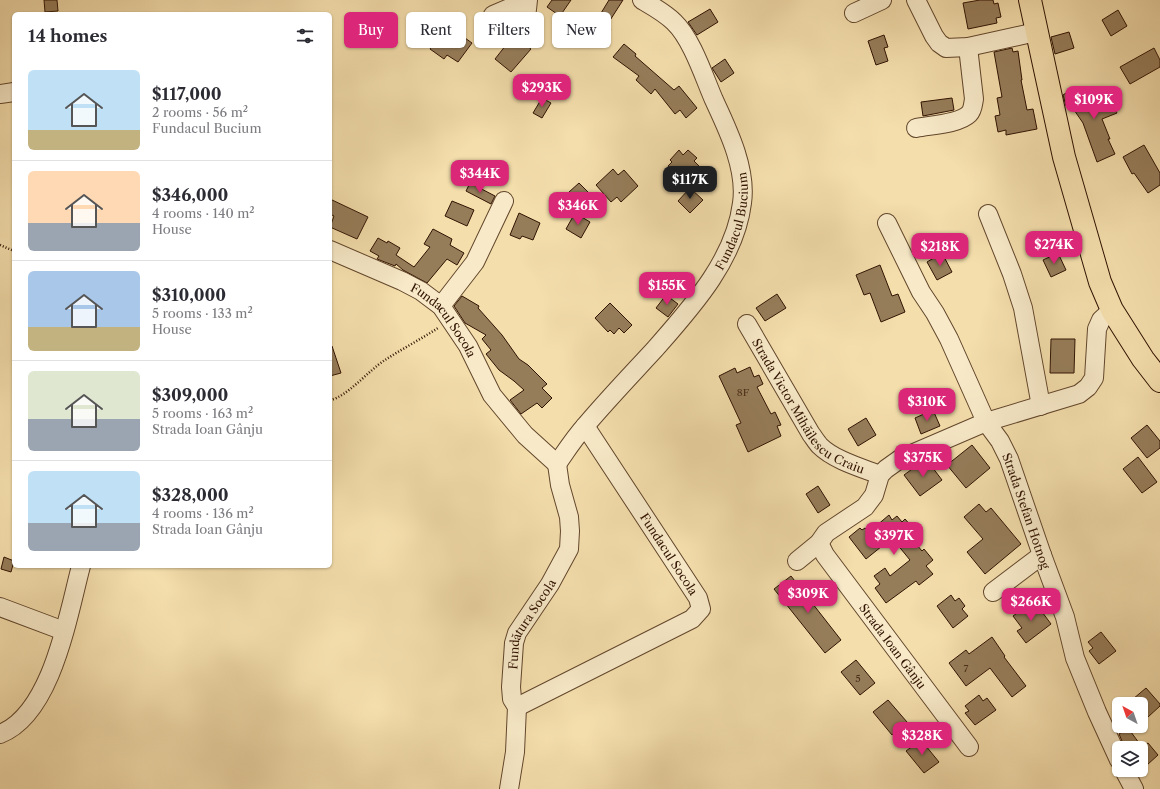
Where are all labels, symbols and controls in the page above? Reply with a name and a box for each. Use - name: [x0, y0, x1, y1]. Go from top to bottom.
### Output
- chip: Buy: [344, 12, 398, 48]
- chip: Rent: [406, 12, 466, 48]
- chip: Filters: [474, 12, 544, 48]
- chip: New: [552, 12, 611, 48]
- icon: filters: [294, 25, 316, 47]
- text: 14 homes: [28, 26, 107, 46]
- pin: $293K: [514, 74, 570, 108]
- text: $293K: [522, 79, 562, 95]
- text: $117,000: [152, 84, 222, 104]
- icon: home: [60, 86, 108, 134]
- pin: $109K: [1066, 86, 1122, 120]
- text: $109K: [1074, 91, 1114, 107]
- text: 2 rooms · 56 m²: [152, 104, 248, 120]
- text: Fundacul Bucium: [152, 120, 261, 136]
- pin: $344K: [452, 160, 508, 194]
- text: $344K: [460, 165, 500, 181]
- pin: $117K: [662, 166, 718, 200]
- text: $117K: [672, 171, 708, 187]
- street label: Fundacul Bucium: [711, 171, 750, 272]
- text: $346,000: [152, 185, 228, 205]
- icon: home: [60, 187, 108, 235]
- pin: $346K: [550, 192, 606, 226]
- text: $346K: [558, 197, 598, 213]
- text: 4 rooms · 140 m²: [152, 205, 255, 221]
- text: House: [152, 221, 192, 237]
- pin: $274K: [1026, 231, 1082, 265]
- pin: $218K: [912, 233, 968, 267]
- text: $274K: [1034, 236, 1074, 252]
- text: $218K: [920, 238, 960, 254]
- pin: $155K: [639, 272, 695, 306]
- text: $155K: [648, 277, 686, 293]
- street label: Fundacul Socola: [408, 280, 480, 360]
- text: $310,000: [152, 285, 226, 305]
- icon: home: [60, 287, 108, 335]
- text: 5 rooms · 133 m²: [152, 305, 253, 321]
- text: House: [152, 321, 192, 337]
- street label: Strada Victor Mihăilescu Craiu: [749, 335, 867, 476]
- text: $309,000: [152, 385, 228, 405]
- house number: 8F: [737, 386, 750, 399]
- icon: home: [60, 387, 108, 435]
- pin: $310K: [899, 388, 955, 422]
- text: $310K: [907, 393, 947, 409]
- text: 5 rooms · 163 m²: [152, 405, 253, 421]
- text: Strada Ioan Gânju: [152, 421, 263, 437]
- pin: $375K: [895, 444, 951, 478]
- text: $375K: [904, 449, 942, 465]
- street label: Strada Stefan Hotnog: [1000, 450, 1054, 571]
- text: $328,000: [152, 485, 229, 505]
- icon: home: [60, 487, 108, 535]
- text: 4 rooms · 136 m²: [152, 505, 254, 521]
- street label: Fundacul Socola: [637, 510, 701, 598]
- text: Strada Ioan Gânju: [152, 521, 263, 537]
- pin: $397K: [866, 522, 922, 556]
- text: $397K: [874, 527, 914, 543]
- street label: Fundătura Socola: [505, 576, 559, 670]
- pin: $309K: [780, 580, 836, 614]
- text: $309K: [787, 585, 829, 601]
- pin: $266K: [1003, 588, 1059, 622]
- text: $266K: [1011, 593, 1051, 609]
- street label: Strada Ioan Gânju: [856, 600, 930, 692]
- house number: 7: [964, 662, 969, 675]
- house number: 5: [855, 672, 861, 685]
- north arrow: [1112, 697, 1148, 733]
- map controls: [1112, 697, 1148, 777]
- pin: $328K: [894, 722, 950, 756]
- text: $328K: [902, 727, 942, 743]
- button: layers: [1112, 741, 1148, 777]

